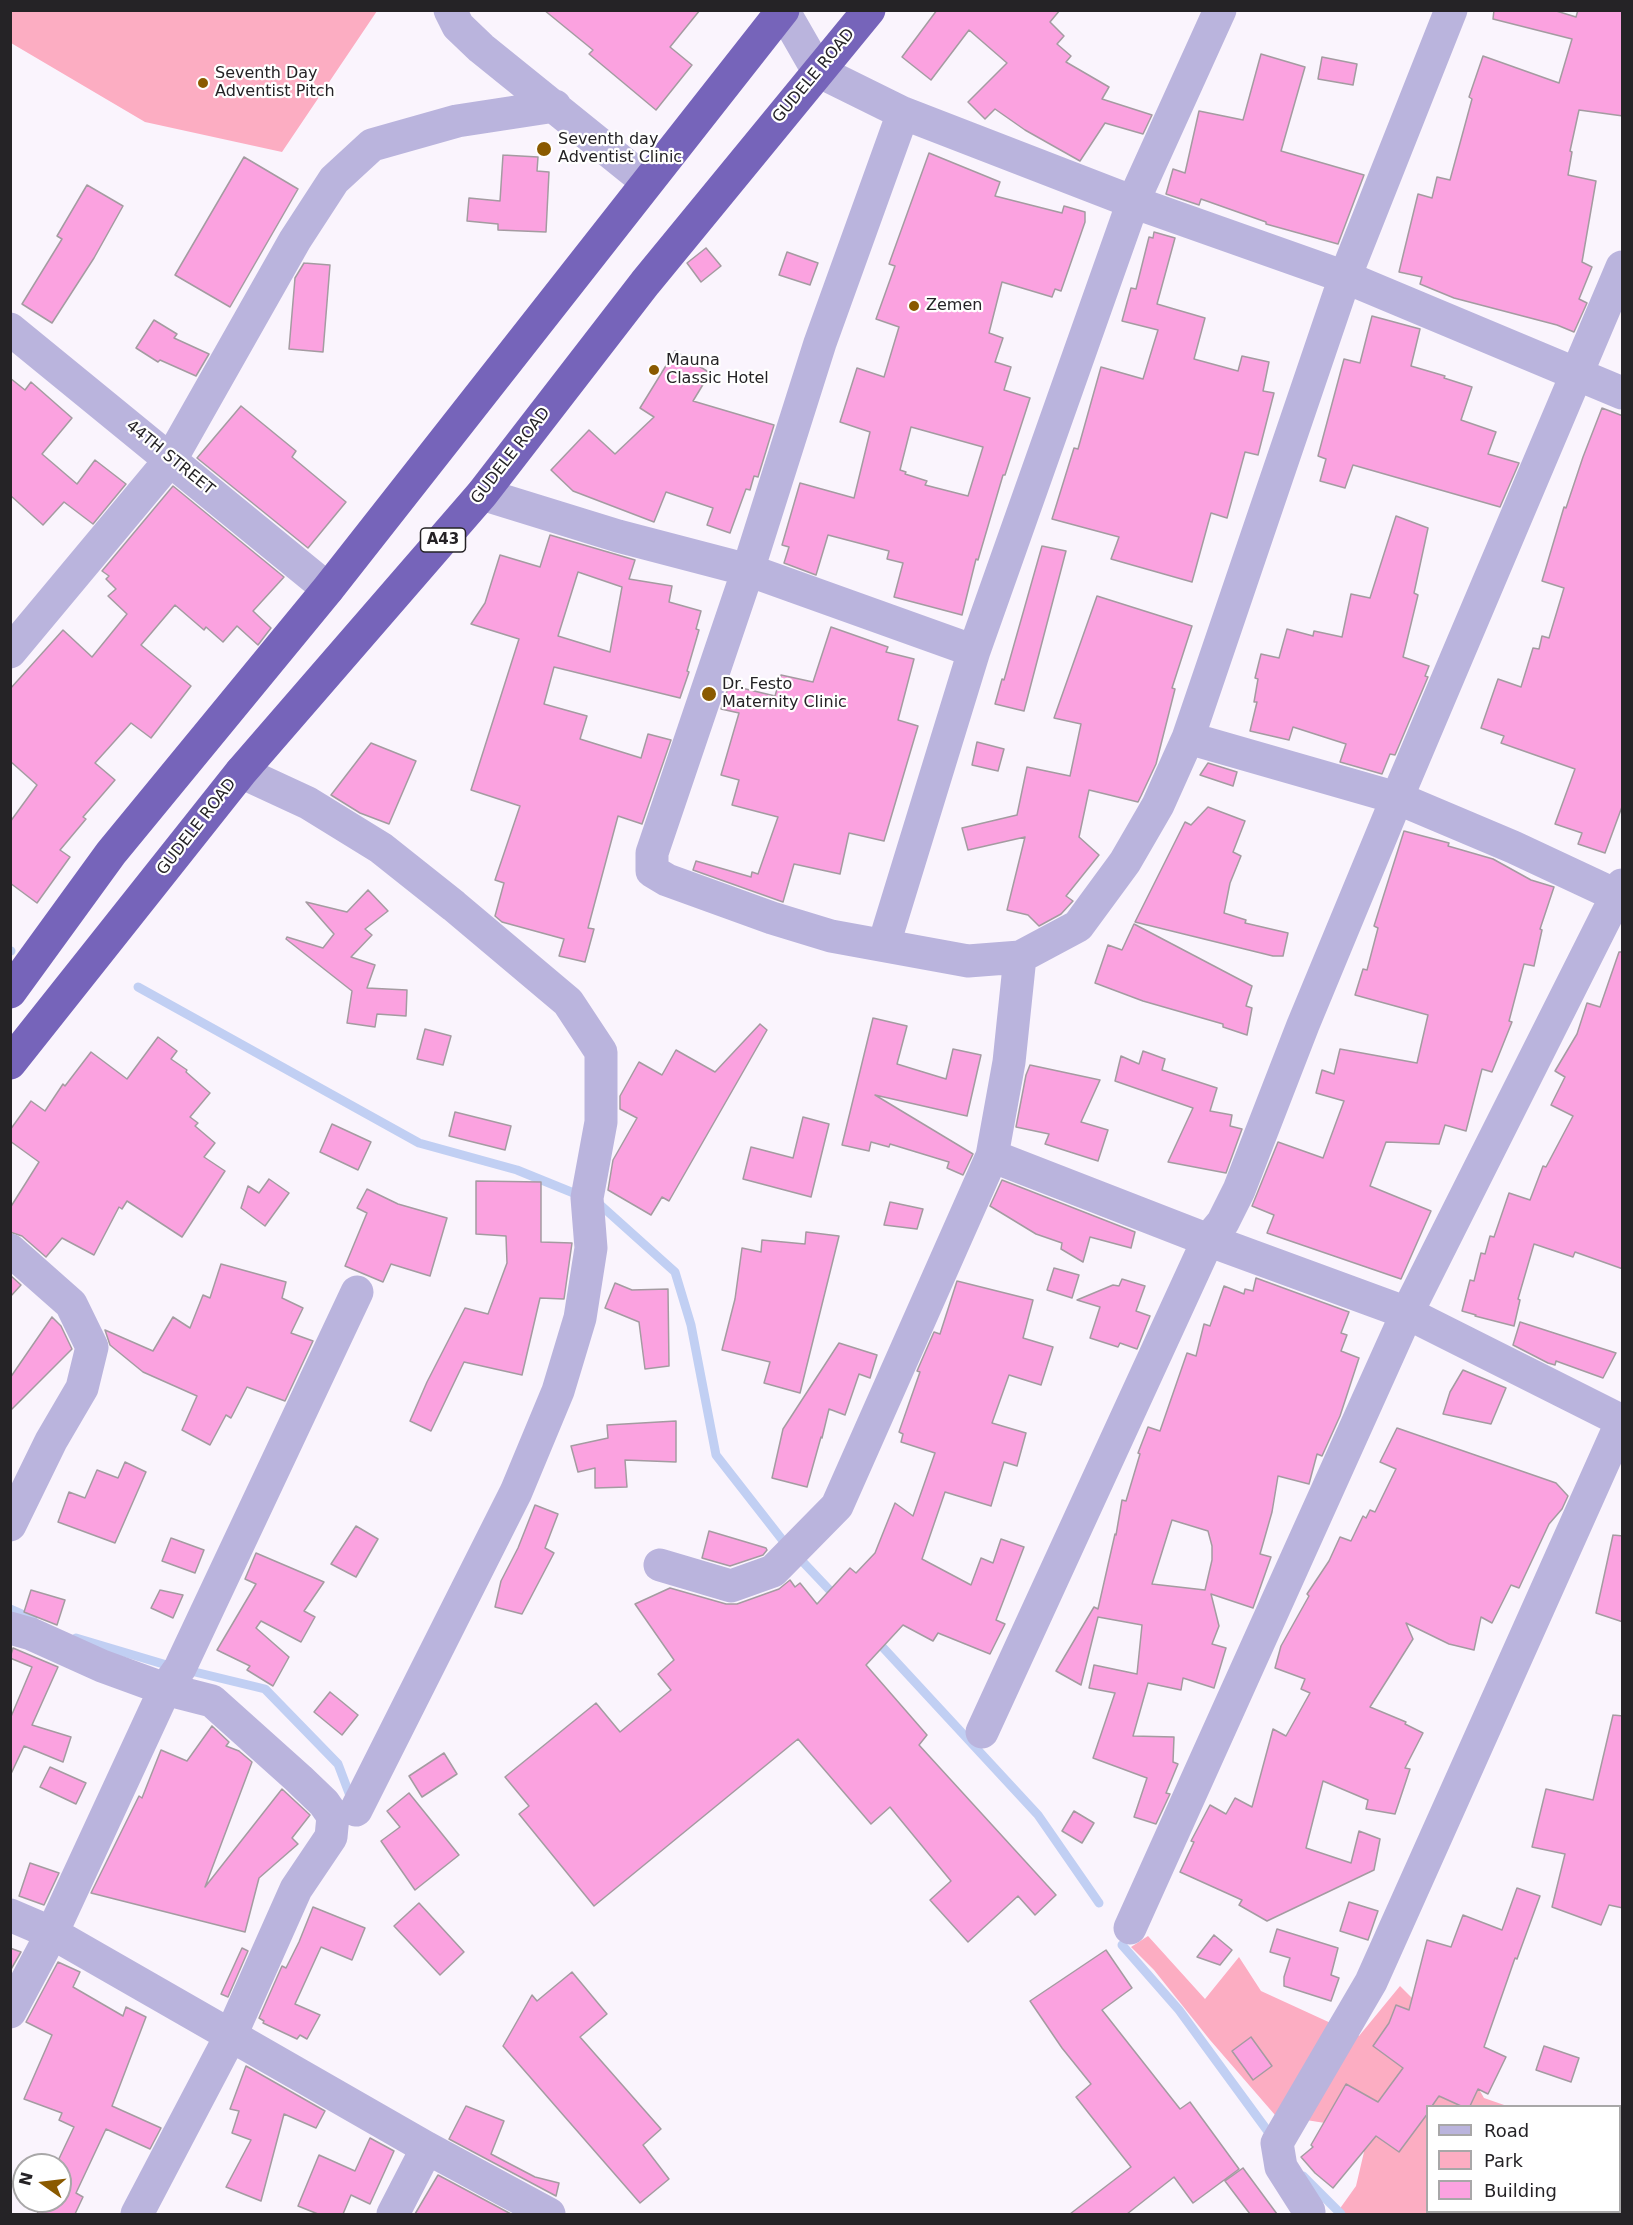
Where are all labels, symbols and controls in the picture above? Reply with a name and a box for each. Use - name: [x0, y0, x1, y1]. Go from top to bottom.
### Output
- street label: GUDELE ROAD: [769, 25, 859, 127]
- place label: Seventh Day Adventist Pitch: [215, 64, 335, 102]
- marker: Seventh Day Adventist Pitch: [196, 76, 210, 90]
- place label: Seventh day Adventist Clinic: [558, 130, 682, 168]
- marker: Seventh day Adventist Clinic: [535, 140, 553, 158]
- place label: Zemen: [926, 296, 982, 316]
- marker: Zemen: [907, 299, 921, 313]
- place label: Mauna Classic Hotel: [666, 351, 769, 389]
- marker: Mauna Classic Hotel: [647, 363, 661, 377]
- street label: GUDELE ROAD: [467, 404, 555, 508]
- street label: 44TH STREET: [122, 416, 218, 500]
- road number: A43: [420, 528, 466, 552]
- place label: Dr. Festo Maternity Clinic: [722, 675, 847, 713]
- marker: Dr. Festo Maternity Clinic: [700, 685, 718, 703]
- street label: GUDELE ROAD: [153, 775, 241, 879]
- legend: [1426, 2105, 1621, 2213]
- text: Road: [1484, 2120, 1529, 2141]
- text: Park: [1484, 2150, 1523, 2171]
- north arrow: [12, 2153, 72, 2213]
- text: N: [15, 2170, 37, 2188]
- text: Building: [1484, 2180, 1557, 2201]

